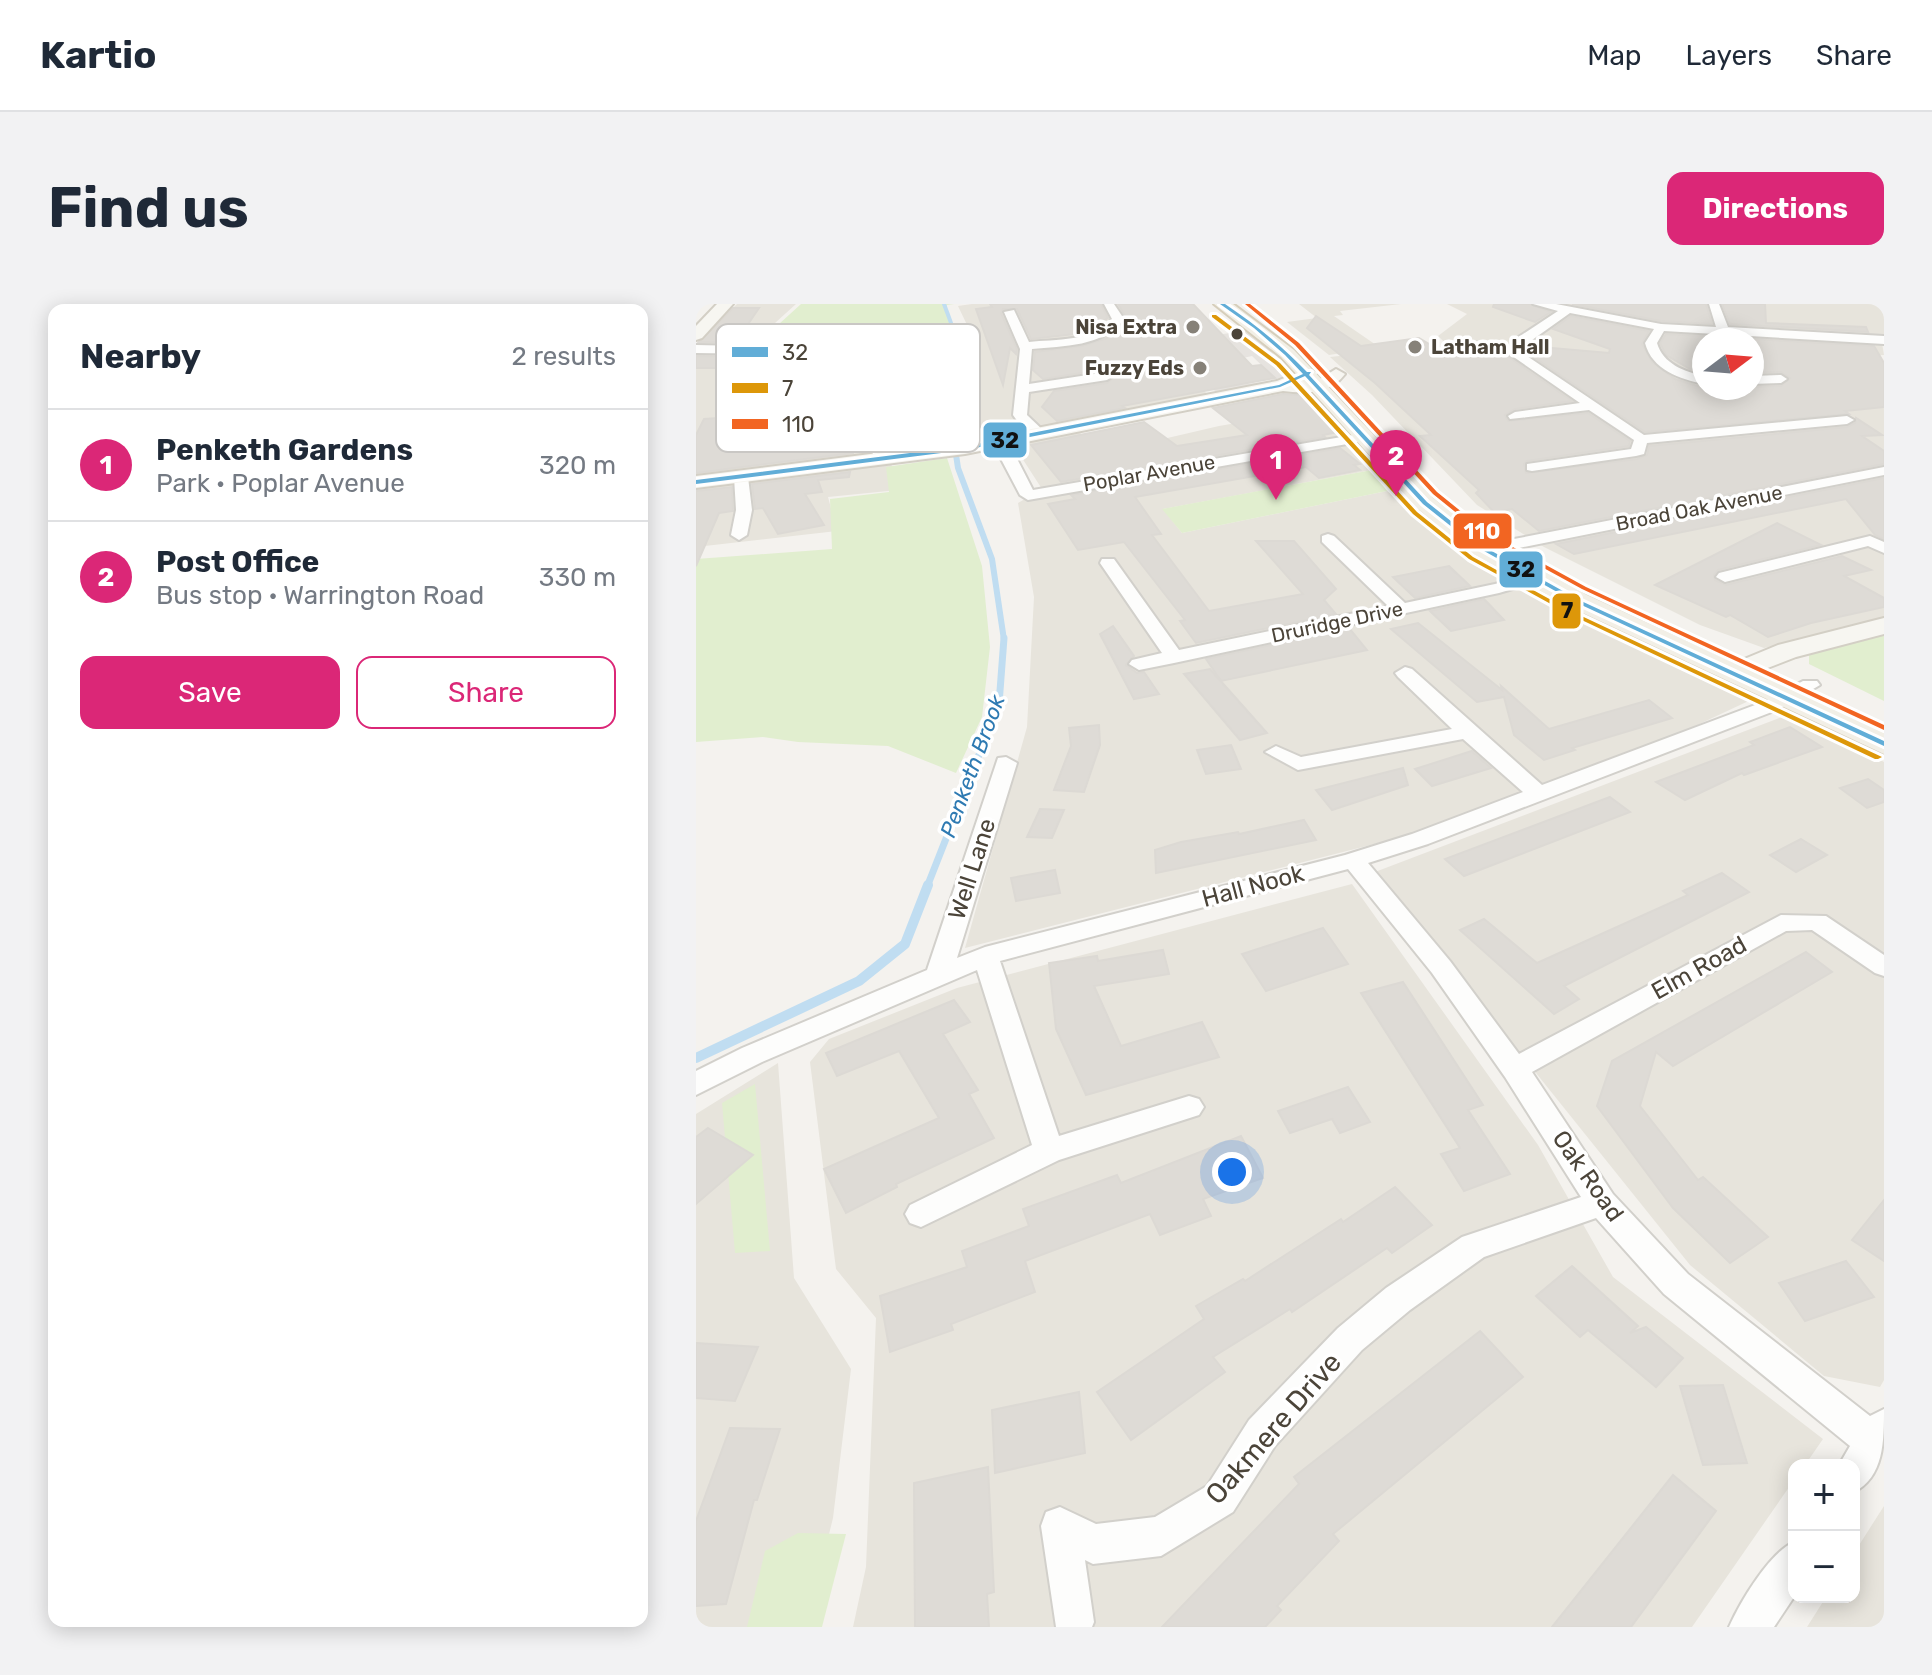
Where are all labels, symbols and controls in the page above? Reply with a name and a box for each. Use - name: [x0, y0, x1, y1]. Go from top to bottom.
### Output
- text: Kartio: [40, 32, 156, 78]
- text: Map: [1587, 39, 1642, 72]
- text: Layers: [1686, 39, 1772, 72]
- text: Share: [1816, 39, 1892, 72]
- button: Directions: [1667, 172, 1884, 245]
- text: Find us: [48, 175, 249, 241]
- place label: Nisa Extra: [1075, 315, 1177, 339]
- marker: Nisa Extra: [1184, 318, 1202, 336]
- legend: [716, 324, 980, 452]
- unlabelled marker: [1229, 326, 1245, 342]
- north arrow: [1692, 328, 1764, 400]
- place label: Latham Hall: [1431, 335, 1550, 359]
- text: Nearby: [80, 336, 201, 377]
- marker: Latham Hall: [1406, 338, 1424, 356]
- text: 32: [782, 339, 808, 366]
- text: 2 results: [512, 341, 616, 372]
- place label: Fuzzy Eds: [1085, 356, 1184, 380]
- marker: Fuzzy Eds: [1191, 359, 1209, 377]
- text: 7: [782, 375, 793, 402]
- text: 110: [782, 411, 815, 438]
- line badge: 32: [982, 421, 1028, 459]
- text: 32: [991, 427, 1019, 454]
- pin: 2: [1370, 430, 1422, 496]
- text: Penketh Gardens: [156, 432, 413, 468]
- pin: 1: [1250, 434, 1302, 500]
- text: 1: [100, 450, 112, 481]
- text: 320 m: [539, 450, 616, 481]
- street label: Poplar Avenue: [1081, 450, 1217, 496]
- text: Park · Poplar Avenue: [156, 468, 405, 499]
- street label: Broad Oak Avenue: [1614, 480, 1784, 536]
- line badge: 110: [1452, 512, 1513, 550]
- text: 110: [1464, 518, 1500, 545]
- text: Post Office: [156, 544, 319, 580]
- line badge: 32: [1498, 550, 1544, 589]
- text: 32: [1507, 556, 1535, 583]
- text: 2: [98, 562, 114, 593]
- text: 330 m: [539, 562, 616, 593]
- text: Bus stop · Warrington Road: [156, 580, 484, 611]
- line badge: 7: [1551, 592, 1582, 630]
- street label: Druridge Drive: [1269, 596, 1405, 648]
- text: 7: [1561, 597, 1574, 624]
- button: Save: [80, 656, 340, 729]
- button: Share: [356, 656, 616, 729]
- water label: Penketh Brook: [934, 691, 1011, 841]
- street label: Well Lane: [943, 815, 1001, 923]
- street label: Hall Nook: [1199, 859, 1308, 913]
- street label: Elm Road: [1647, 930, 1751, 1006]
- street label: Oak Road: [1547, 1125, 1629, 1227]
- your location: [1212, 1152, 1252, 1192]
- street label: Oakmere Drive: [1199, 1346, 1348, 1511]
- map controls: [1788, 1459, 1860, 1603]
- button: +: [1788, 1459, 1860, 1531]
- button: −: [1788, 1531, 1860, 1603]

